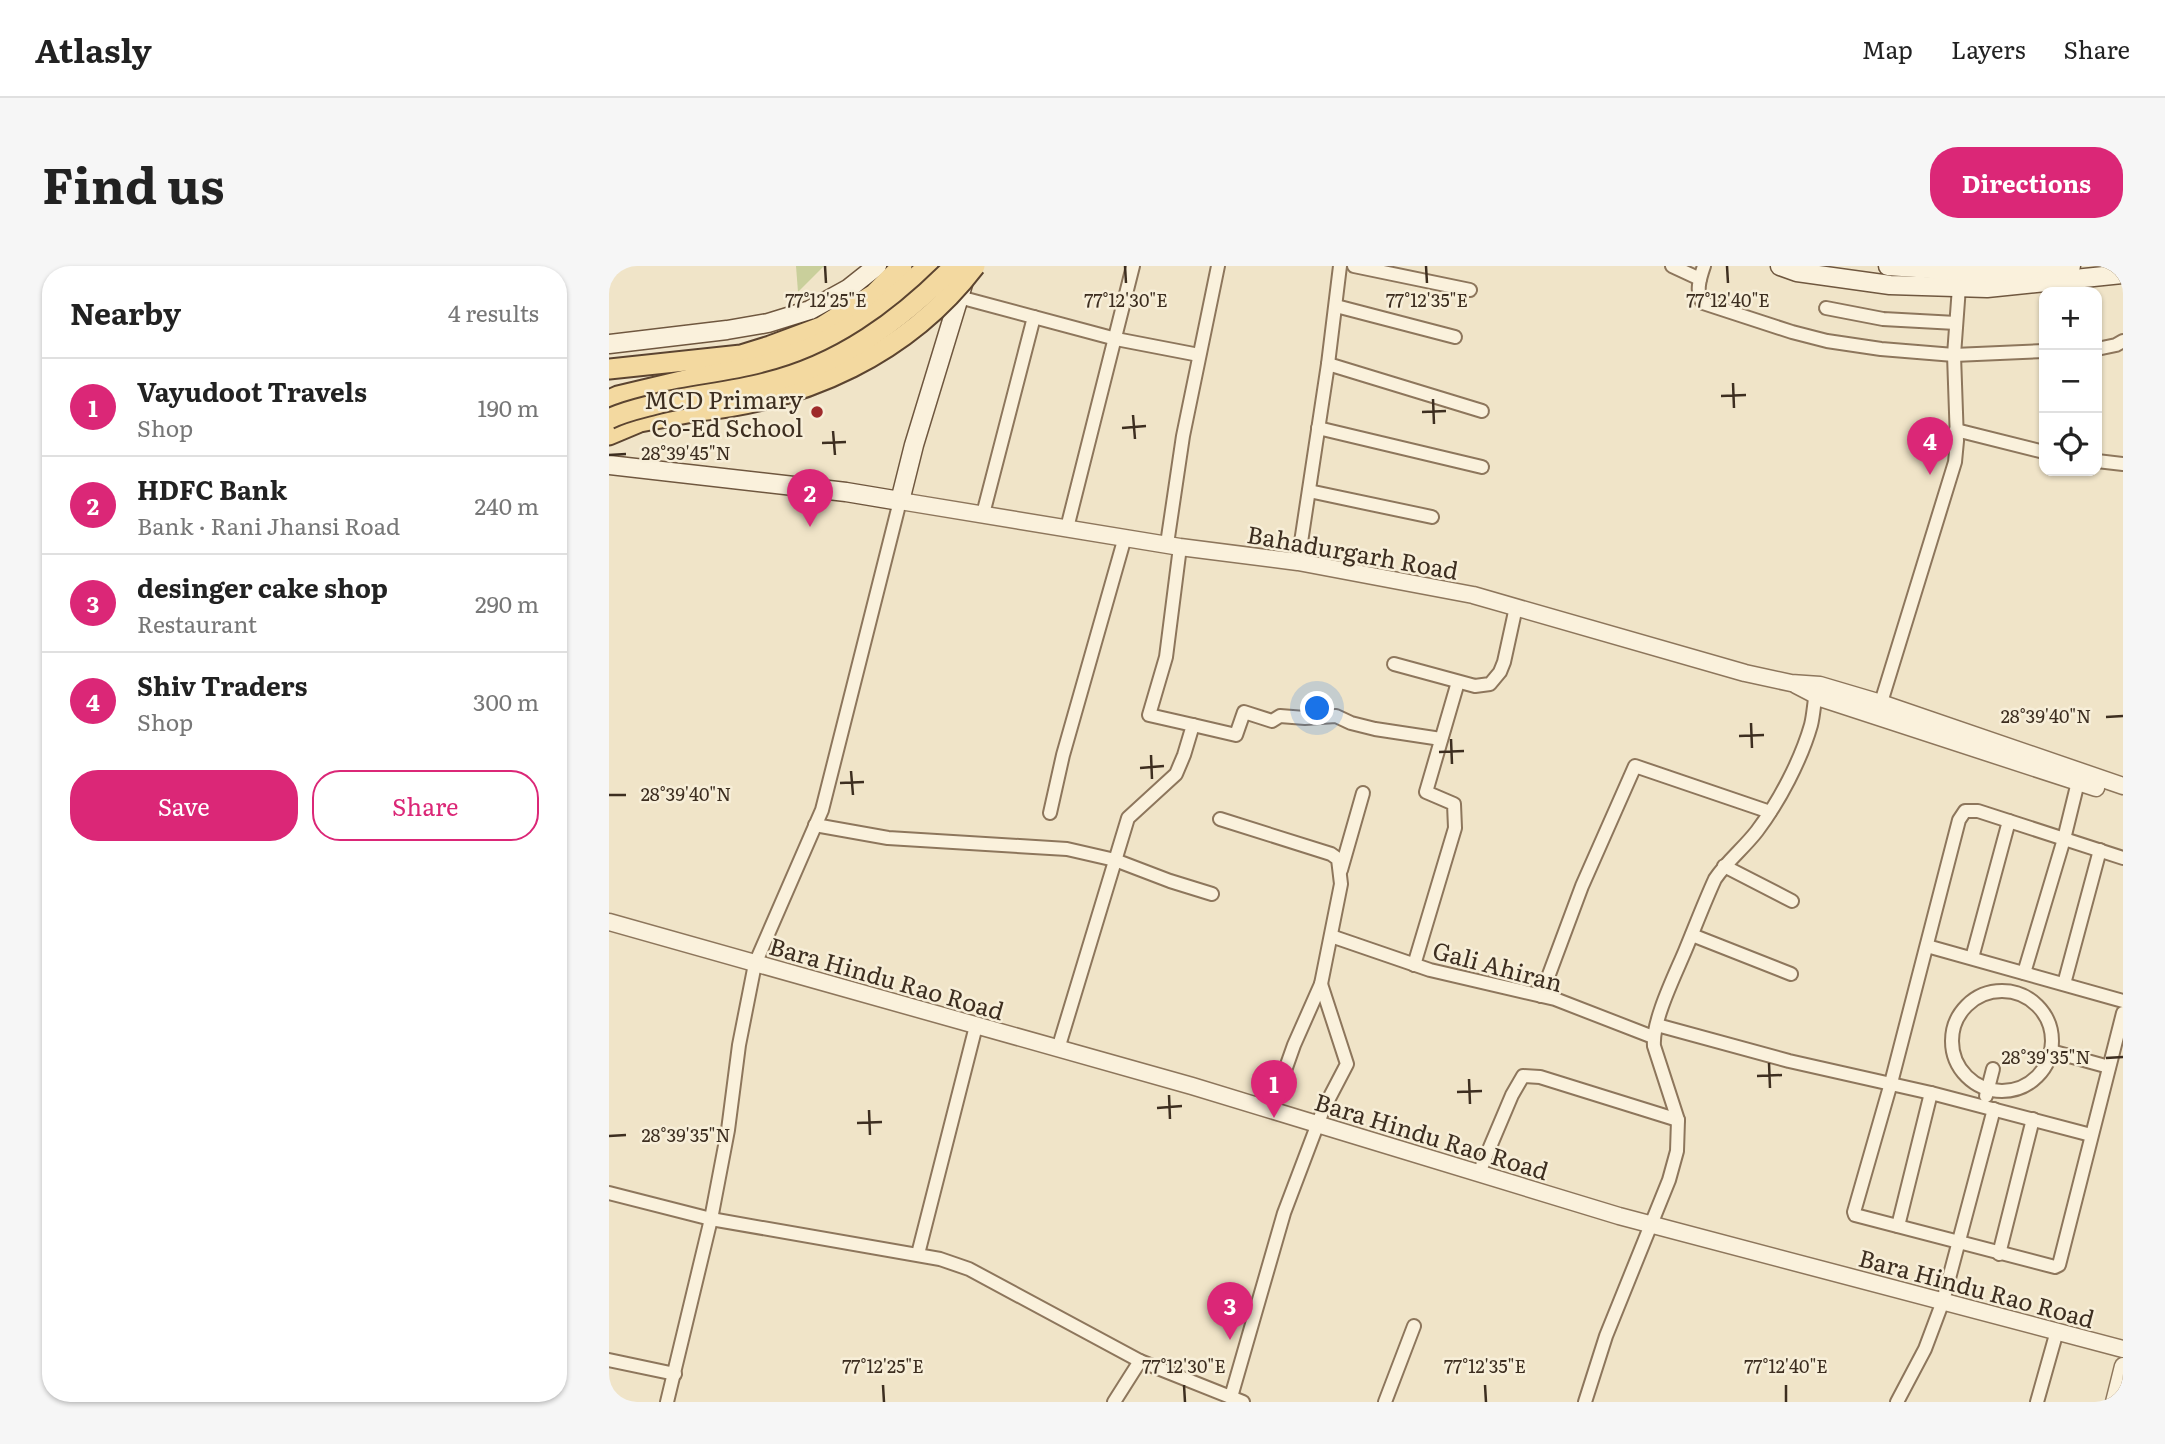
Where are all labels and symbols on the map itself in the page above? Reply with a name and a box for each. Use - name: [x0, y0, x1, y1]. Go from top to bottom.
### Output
- text: 77°12'25"E: [785, 286, 867, 313]
- text: 77°12'30"E: [1084, 286, 1168, 313]
- text: 77°12'35"E: [1386, 286, 1468, 313]
- text: 77°12'40"E: [1686, 286, 1770, 313]
- place label: MCD Primary Co-Ed School: [644, 381, 803, 444]
- marker: MCD Primary Co-Ed School: [809, 404, 825, 420]
- pin: 4: [1907, 417, 1953, 475]
- text: 28°39'45"N: [641, 439, 731, 466]
- pin: 2: [787, 469, 833, 527]
- street label: Bahadurgarh Road: [1245, 515, 1462, 587]
- your location: [1300, 691, 1334, 725]
- text: 28°39'40"N: [2001, 702, 2091, 729]
- text: 28°39'40"N: [641, 780, 731, 807]
- street label: Bara Hindu Rao Road: [765, 927, 1009, 1027]
- street label: Gali Ahiran: [1429, 931, 1567, 999]
- text: 28°39'35"N: [2001, 1043, 2091, 1070]
- pin: 1: [1251, 1060, 1297, 1118]
- street label: Bara Hindu Rao Road: [1311, 1083, 1553, 1187]
- text: 28°39'35"N: [641, 1121, 731, 1148]
- street label: Bara Hindu Rao Road: [1855, 1239, 2099, 1335]
- pin: 3: [1207, 1282, 1253, 1340]
- text: 77°12'25"E: [842, 1352, 924, 1379]
- text: 77°12'30"E: [1142, 1352, 1226, 1379]
- text: 77°12'35"E: [1444, 1352, 1526, 1379]
- text: 77°12'40"E: [1744, 1352, 1828, 1379]

